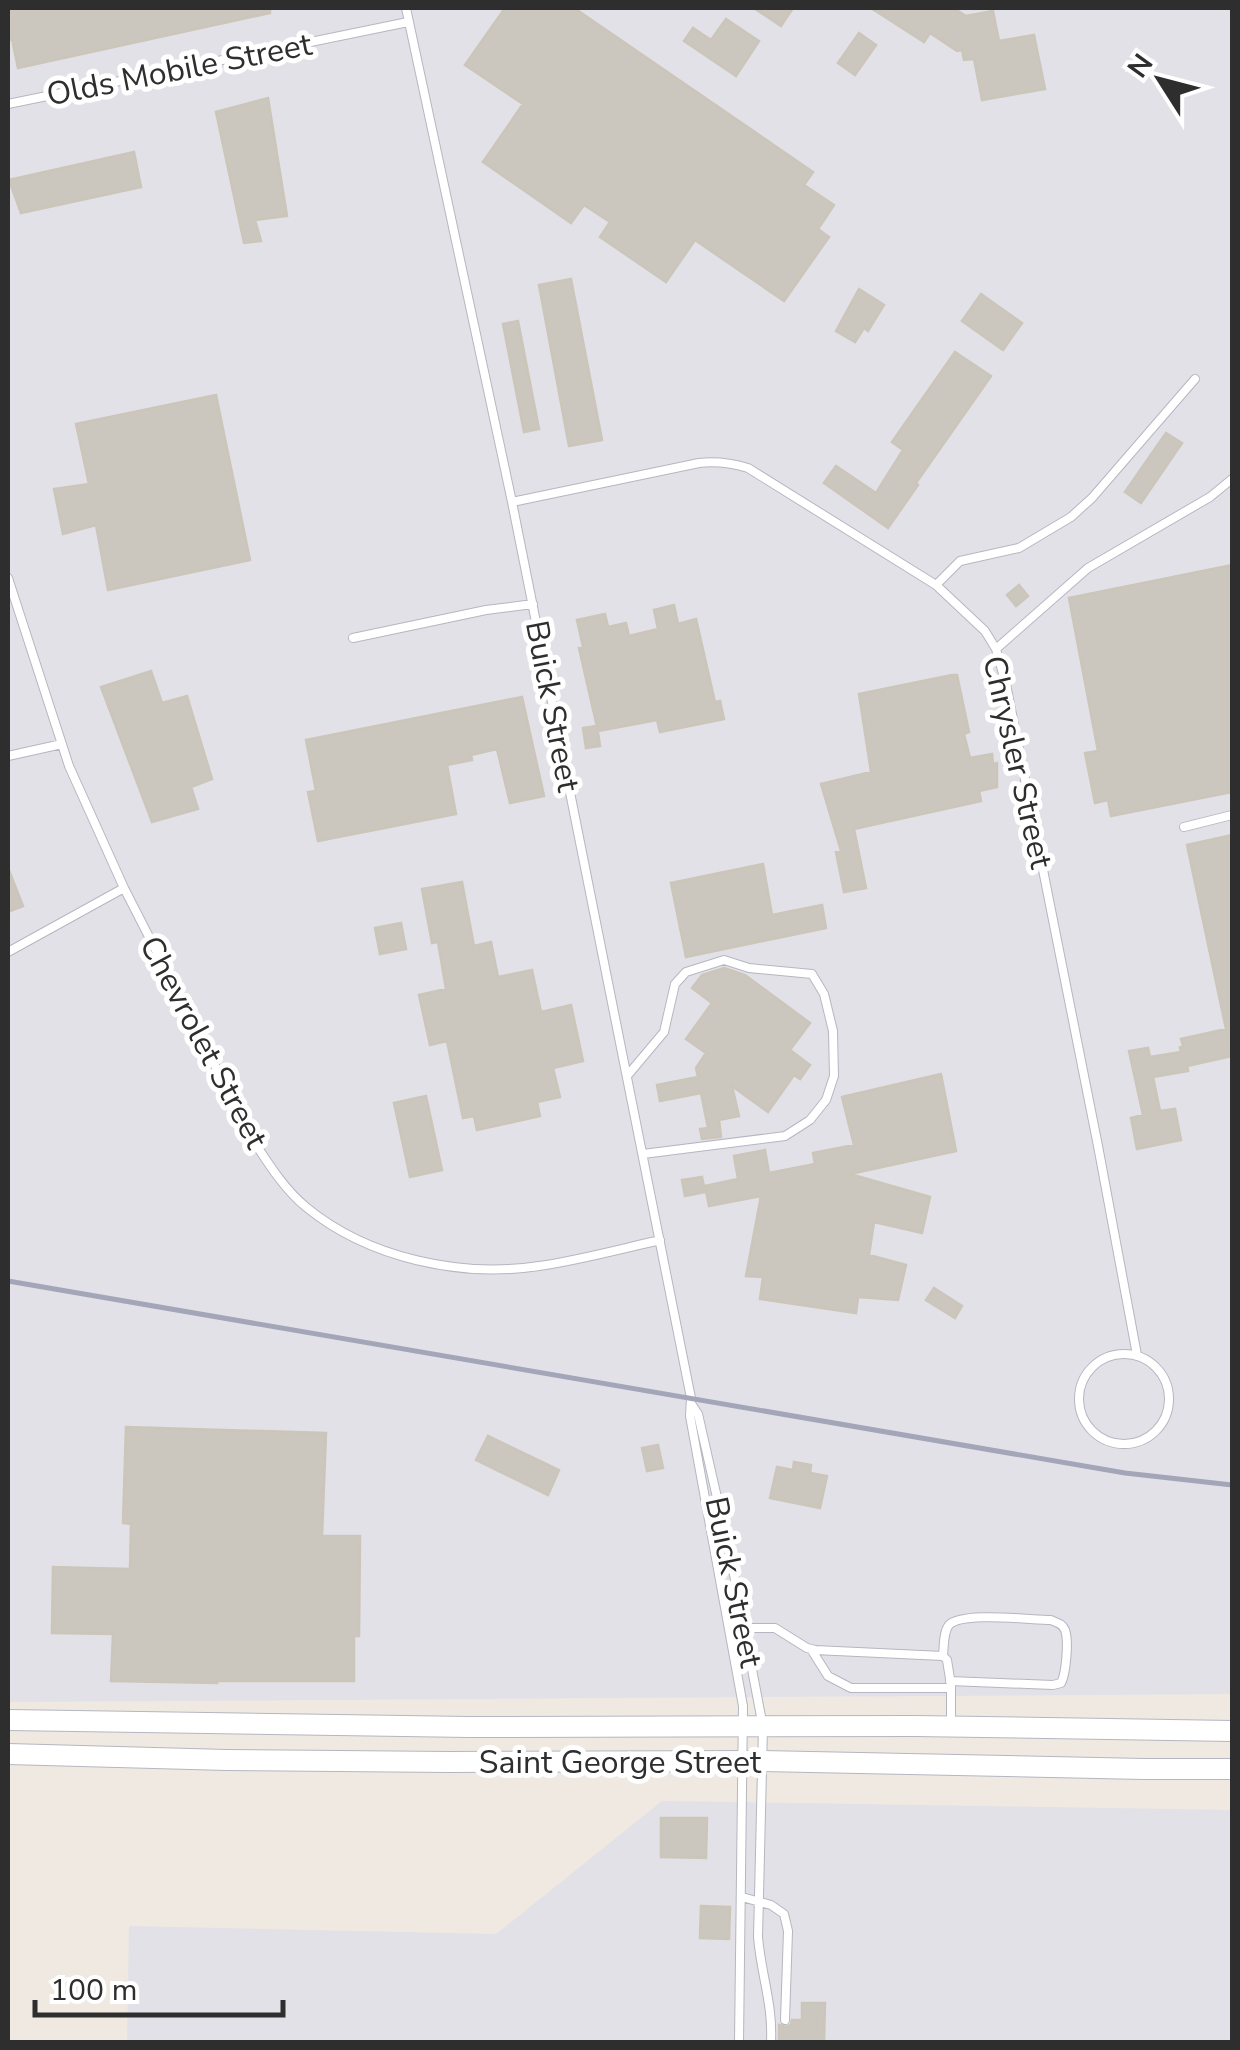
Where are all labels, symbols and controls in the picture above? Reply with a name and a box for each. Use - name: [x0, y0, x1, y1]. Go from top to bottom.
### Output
- street label: Olds Mobile Street: [43, 23, 316, 116]
- north arrow: [1110, 30, 1210, 130]
- text: N: [1119, 46, 1162, 86]
- street label: Buick Street: [515, 617, 590, 796]
- street label: Chrysler Street: [972, 652, 1063, 873]
- street label: Chevrolet Street: [129, 928, 278, 1157]
- street label: Buick Street: [694, 1493, 773, 1672]
- street label: Saint George Street: [479, 1741, 762, 1784]
- scale bar: [35, 1955, 282, 2017]
- text: 100 m: [50, 1970, 137, 2011]

